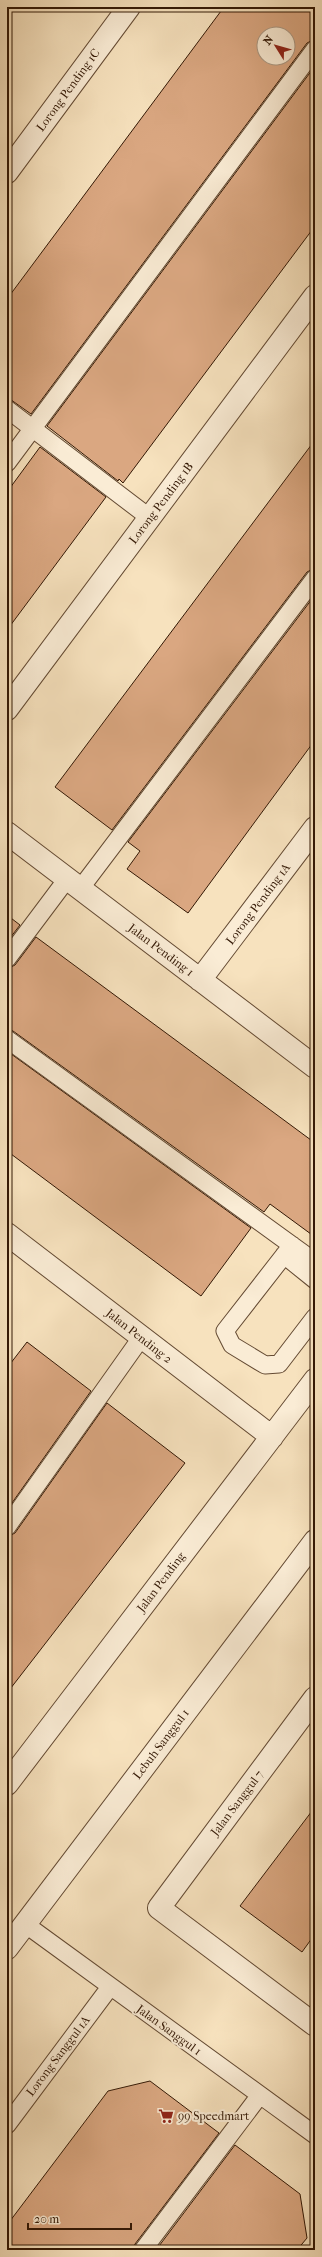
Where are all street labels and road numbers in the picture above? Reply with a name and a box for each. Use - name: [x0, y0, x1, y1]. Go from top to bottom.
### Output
- street label: Lorong Pending 1C: [33, 46, 103, 134]
- street label: Lorong Pending 1B: [126, 459, 196, 546]
- street label: Lorong Pending 1A: [223, 860, 293, 947]
- street label: Jalan Pending 1: [125, 920, 197, 979]
- street label: Jalan Pending 2: [102, 1305, 175, 1366]
- street label: Jalan Pending: [133, 1549, 188, 1616]
- street label: Lebuh Sanggul 1: [130, 1706, 192, 1782]
- street label: Jalan Sanggul 7: [207, 1767, 266, 1839]
- street label: Jalan Sanggul 1: [133, 2001, 204, 2058]
- street label: Lorong Sanggul 1A: [23, 2013, 93, 2099]

